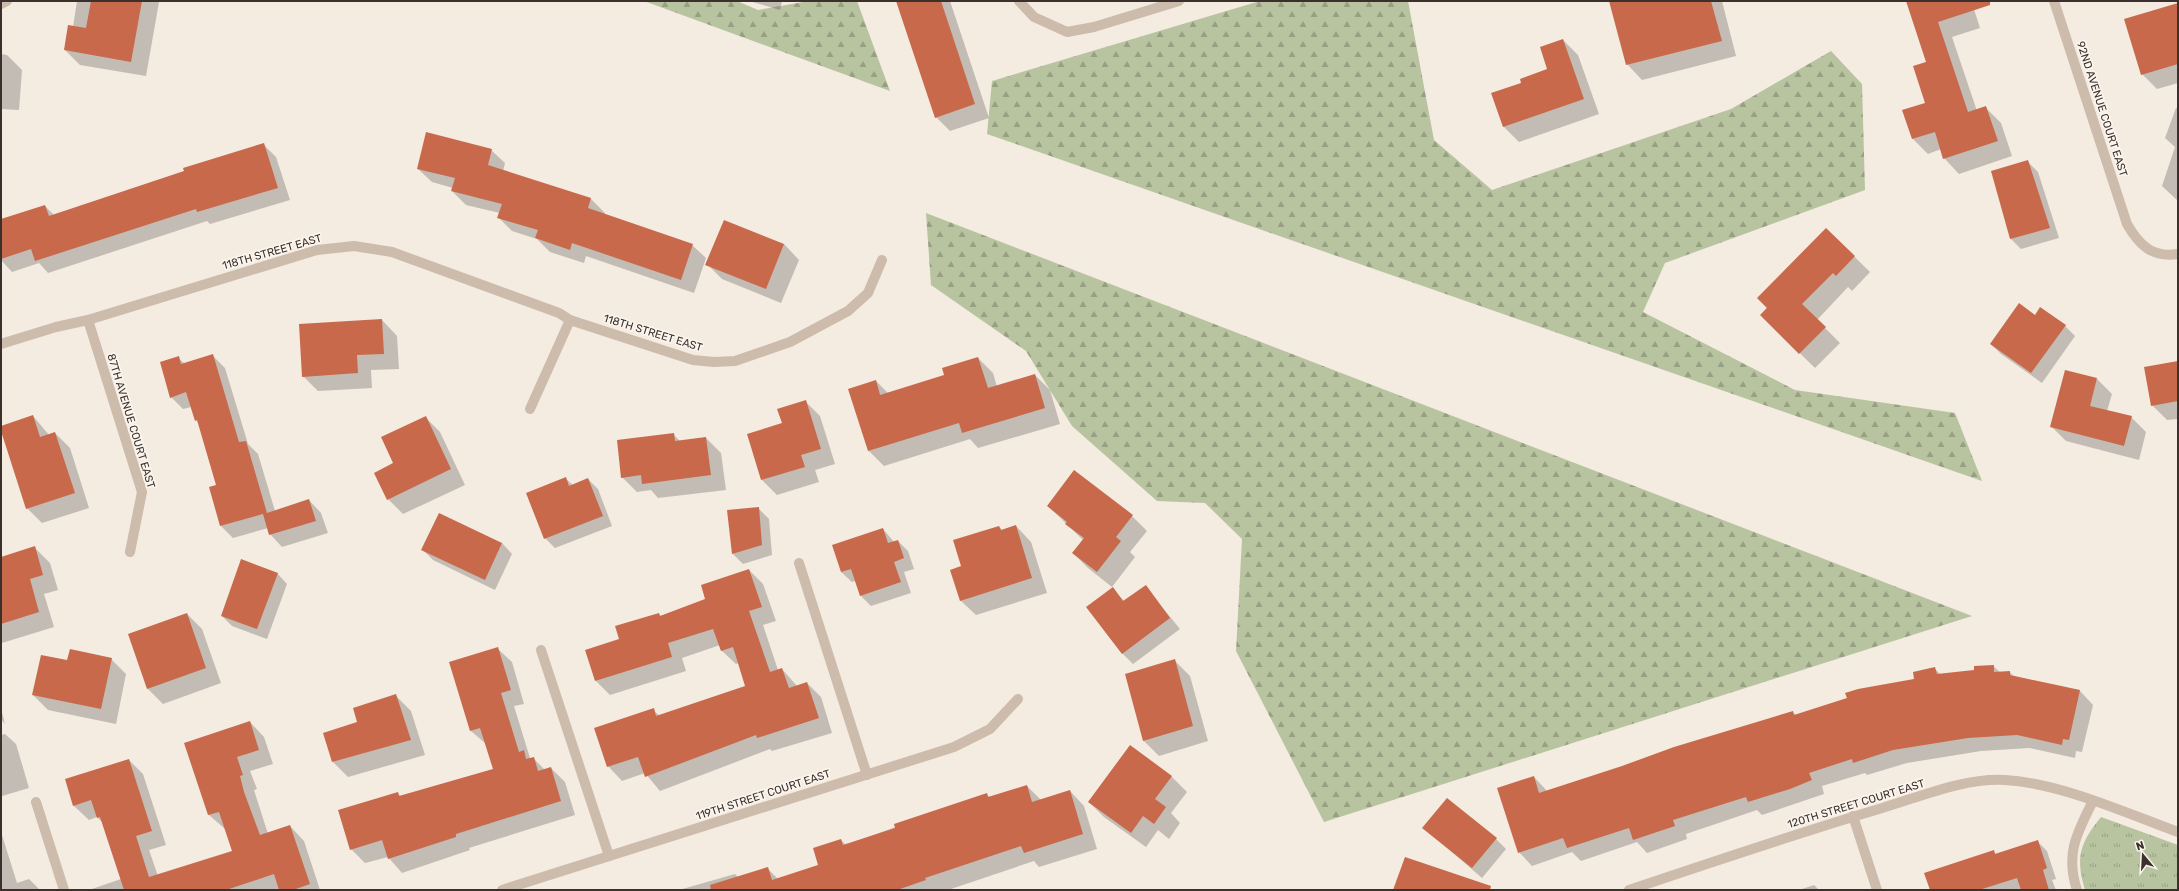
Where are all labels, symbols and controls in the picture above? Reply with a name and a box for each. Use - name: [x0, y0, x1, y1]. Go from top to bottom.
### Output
- street label: 92ND AVENUE COURT EAST: [2074, 40, 2130, 179]
- street label: 118TH STREET EAST: [221, 231, 324, 272]
- street label: 118TH STREET EAST: [602, 312, 705, 354]
- street label: 87TH AVENUE COURT EAST: [104, 352, 158, 490]
- street label: 119TH STREET COURT EAST: [694, 767, 833, 823]
- street label: 120TH STREET COURT EAST: [1786, 777, 1927, 831]
- north arrow: [2123, 835, 2163, 875]
- text: N: [2134, 839, 2146, 853]

